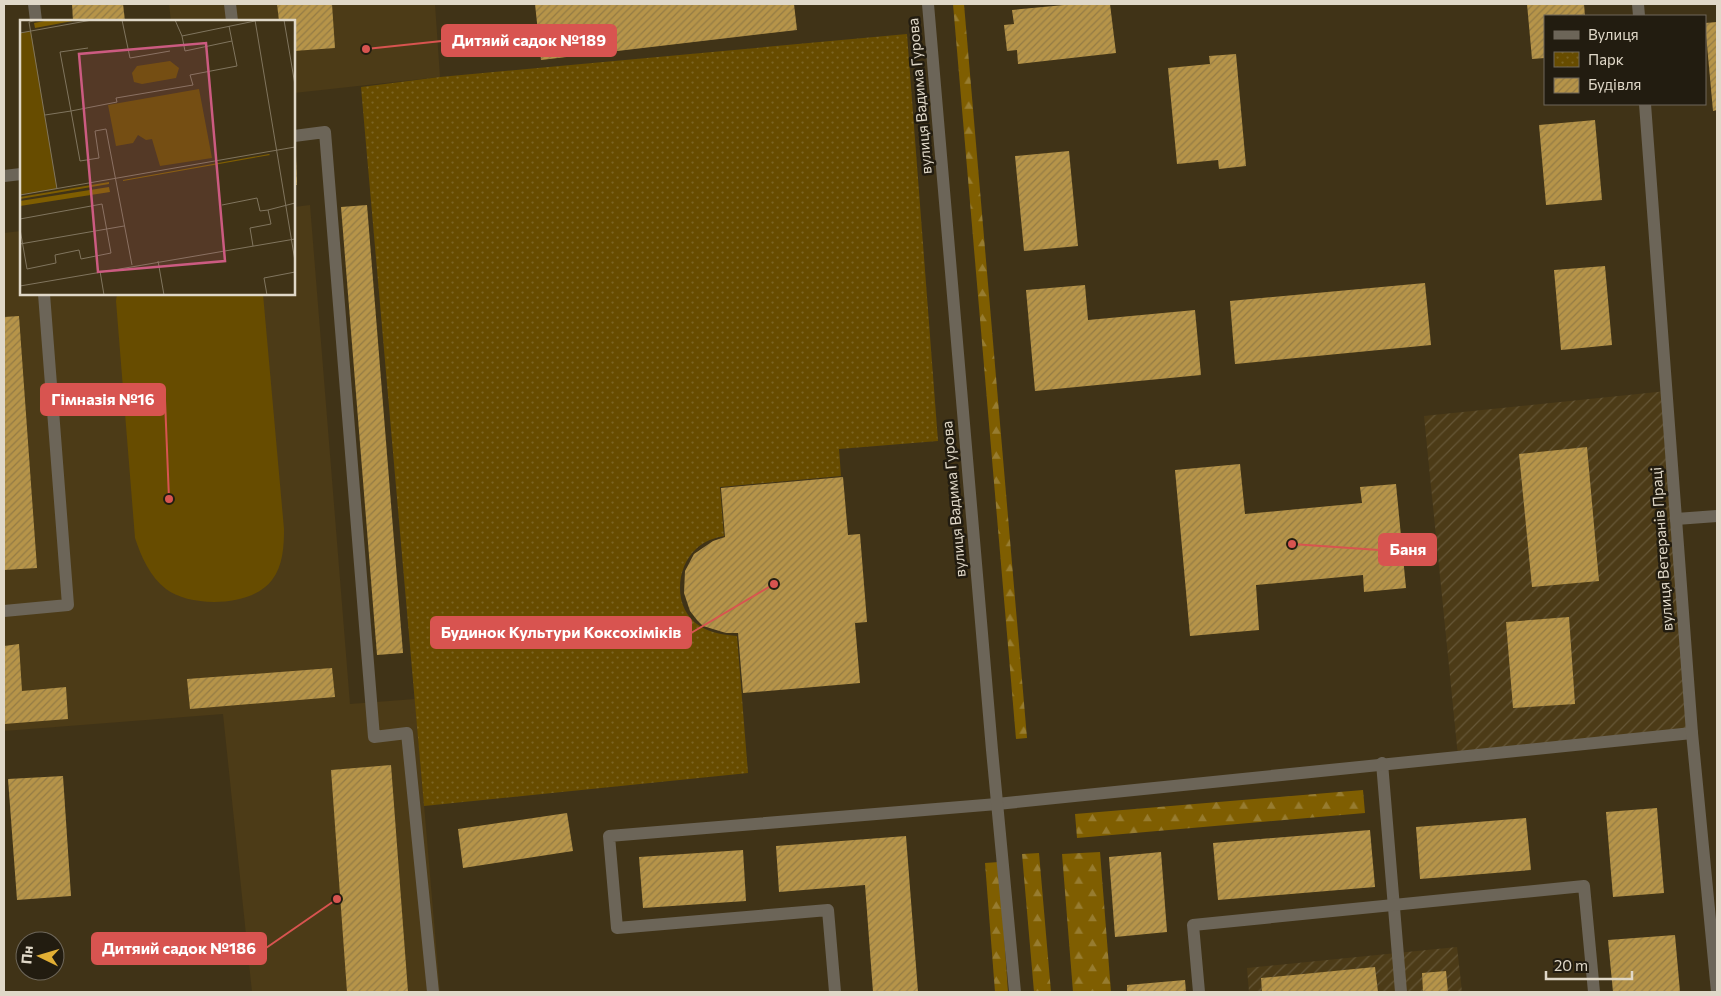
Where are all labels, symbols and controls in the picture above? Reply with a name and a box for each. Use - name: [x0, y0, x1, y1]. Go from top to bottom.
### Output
- legend: [1544, 15, 1706, 105]
- street label: вулиця Вадима Гурова: [903, 17, 935, 175]
- inset map: [20, 20, 295, 295]
- callout: Дитяий садок №189: [442, 25, 616, 56]
- text: Вулиця: [1588, 25, 1639, 43]
- text: Дитяий садок №189: [452, 30, 606, 49]
- text: Парк: [1588, 50, 1624, 68]
- text: Будівля: [1588, 75, 1641, 93]
- callout: Гімназія №16: [41, 384, 165, 415]
- text: Гімназія №16: [51, 389, 155, 408]
- street label: вулиця Вадима Гурова: [937, 420, 969, 578]
- street label: вулиця Ветеранів Праці: [1646, 466, 1676, 632]
- callout: Баня: [1379, 534, 1436, 565]
- text: Баня: [1390, 539, 1426, 558]
- callout: Будинок Культури Коксохіміків: [431, 617, 691, 648]
- text: Будинок Культури Коксохіміків: [441, 622, 682, 641]
- north arrow: [15, 931, 65, 981]
- callout: Дитяий садок №186: [92, 933, 266, 964]
- text: Дитяий садок №186: [102, 938, 256, 957]
- text: Пн: [17, 945, 36, 965]
- scale bar: [1546, 948, 1632, 980]
- text: 20 m: [1554, 956, 1588, 974]

